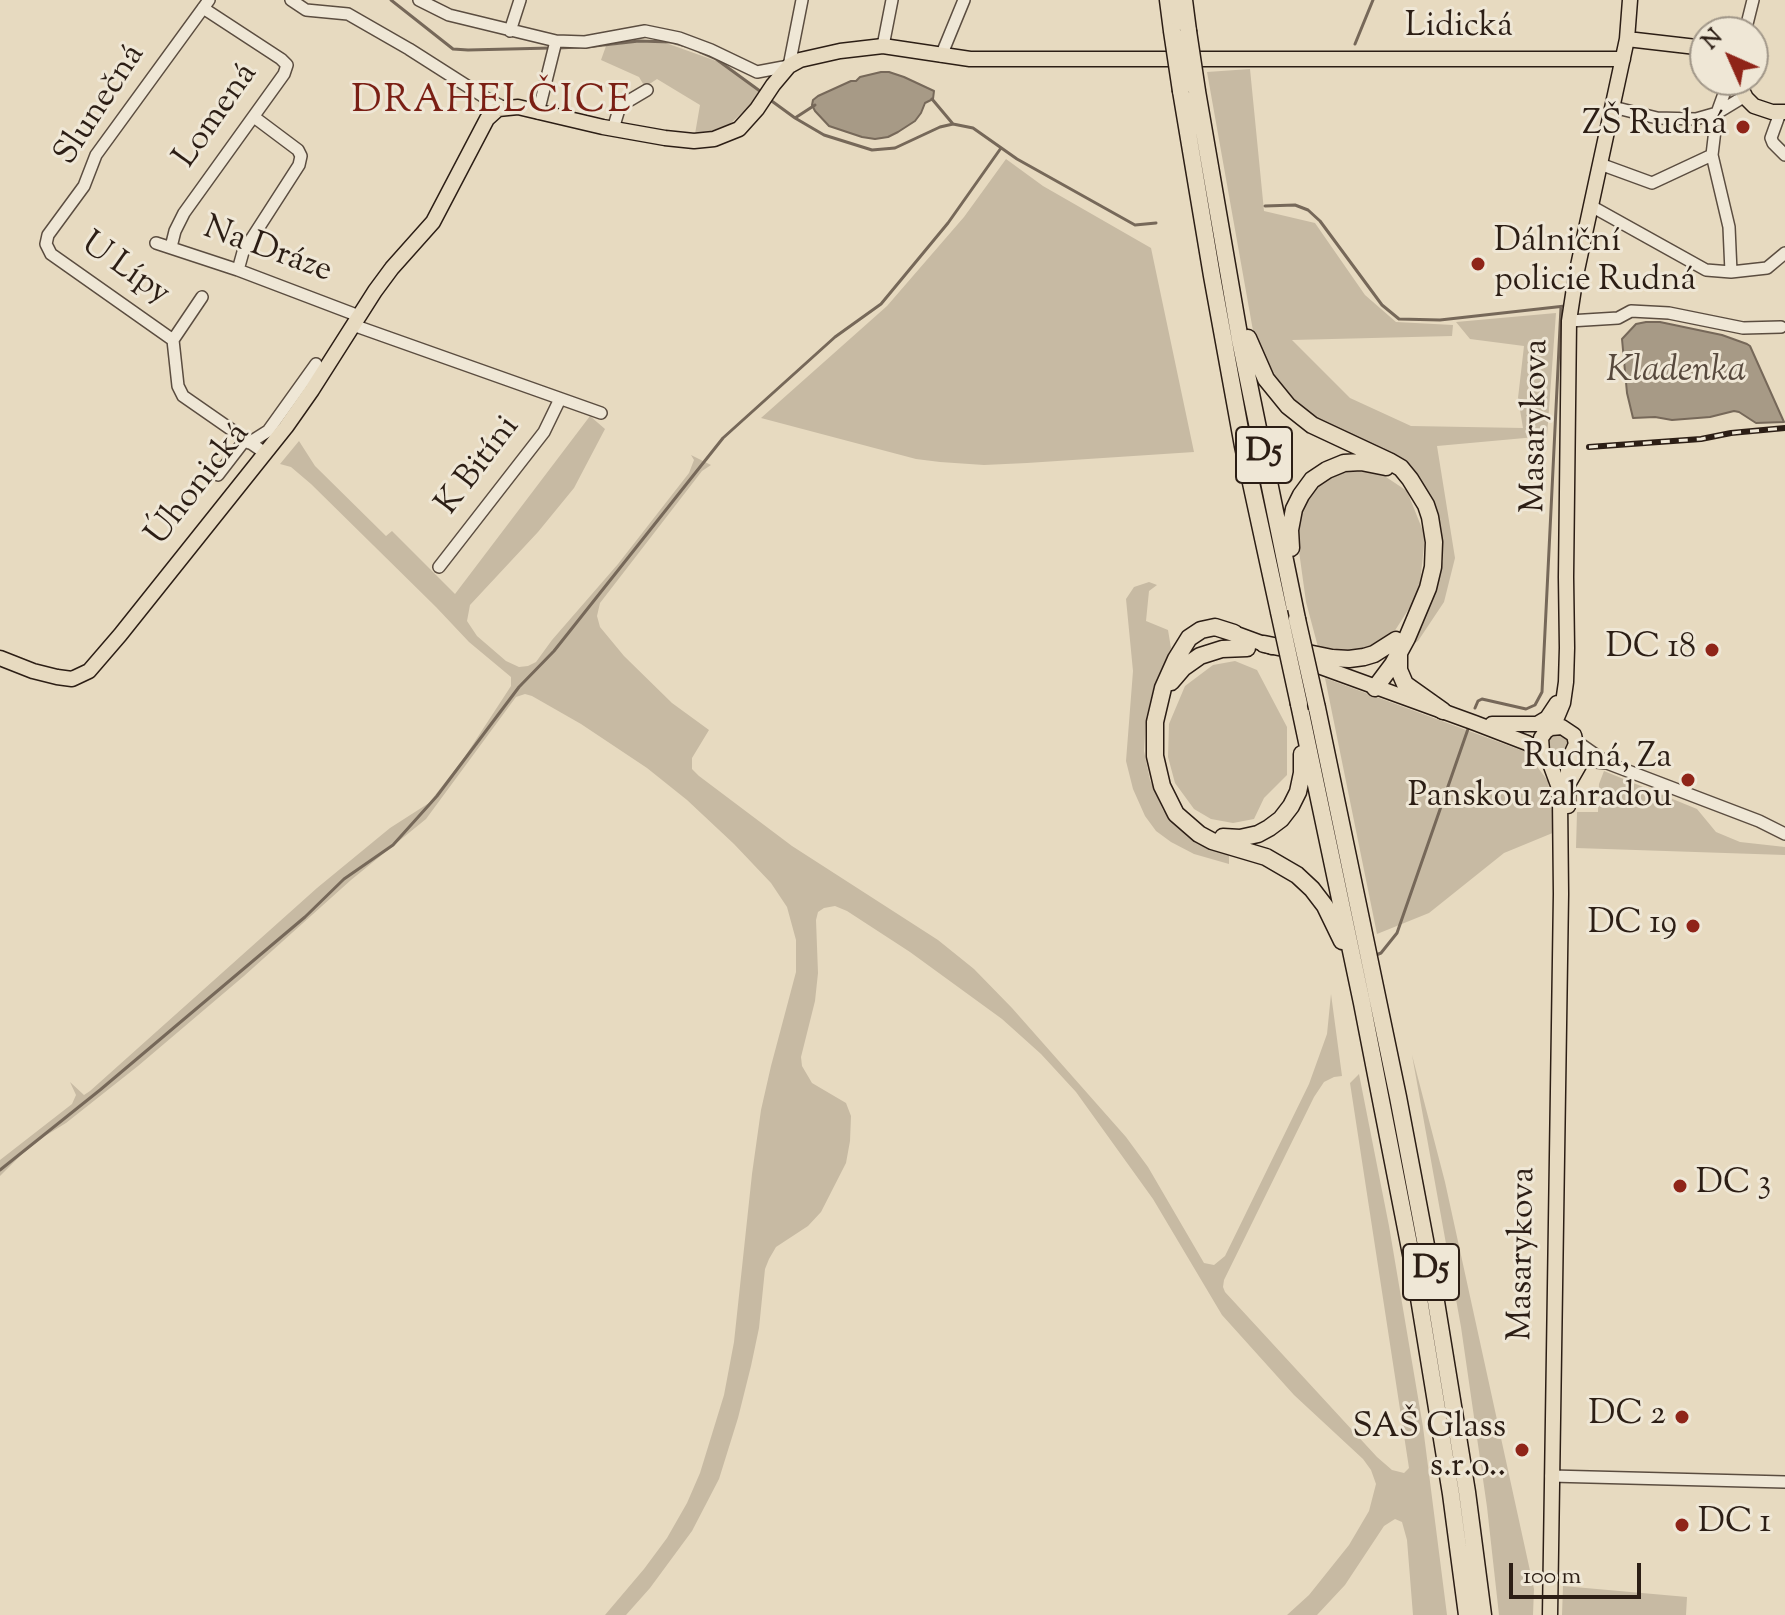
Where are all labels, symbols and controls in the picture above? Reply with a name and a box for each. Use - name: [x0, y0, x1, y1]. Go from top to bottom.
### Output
- street label: Lidická: [1405, 9, 1513, 49]
- north arrow: [1689, 16, 1769, 96]
- text: N: [1696, 23, 1731, 58]
- street label: Slunečná: [48, 38, 156, 174]
- street label: Lomená: [167, 57, 269, 177]
- district label: DRAHELČICE: [352, 82, 632, 128]
- place label: ZŠ Rudná: [1582, 107, 1727, 147]
- marker: ZŠ Rudná: [1734, 118, 1752, 136]
- street label: Na Dráze: [197, 210, 337, 294]
- place label: Dálniční policie Rudná: [1494, 224, 1696, 304]
- street label: U Lípy: [71, 226, 177, 316]
- marker: Dálniční policie Rudná: [1469, 255, 1487, 273]
- street label: Masarykova: [1516, 339, 1560, 513]
- water label: Kladenka: [1606, 352, 1746, 396]
- street label: K Bitíni: [429, 409, 531, 525]
- street label: Úhonická: [139, 416, 261, 556]
- road number: D5: [1236, 427, 1292, 483]
- place label: DC 18: [1606, 630, 1696, 670]
- marker: DC 18: [1703, 641, 1721, 659]
- place label: Rudná, Za Panskou zahradou: [1408, 740, 1672, 820]
- marker: Rudná, Za Panskou zahradou: [1679, 771, 1697, 789]
- place label: DC 19: [1588, 906, 1677, 946]
- marker: DC 19: [1684, 917, 1702, 935]
- place label: DC 3: [1696, 1166, 1771, 1206]
- street label: Masarykova: [1503, 1167, 1547, 1341]
- marker: DC 3: [1671, 1177, 1689, 1195]
- road number: D5: [1403, 1244, 1459, 1300]
- place label: DC 2: [1588, 1397, 1666, 1437]
- marker: DC 2: [1673, 1408, 1691, 1426]
- place label: SAŠ Glass s.r.o..: [1352, 1410, 1506, 1490]
- marker: SAŠ Glass s.r.o..: [1513, 1441, 1531, 1459]
- place label: DC 1: [1698, 1505, 1771, 1545]
- marker: DC 1: [1673, 1516, 1691, 1534]
- scale bar: [1513, 1547, 1645, 1597]
- text: 100 m: [1523, 1560, 1581, 1594]

